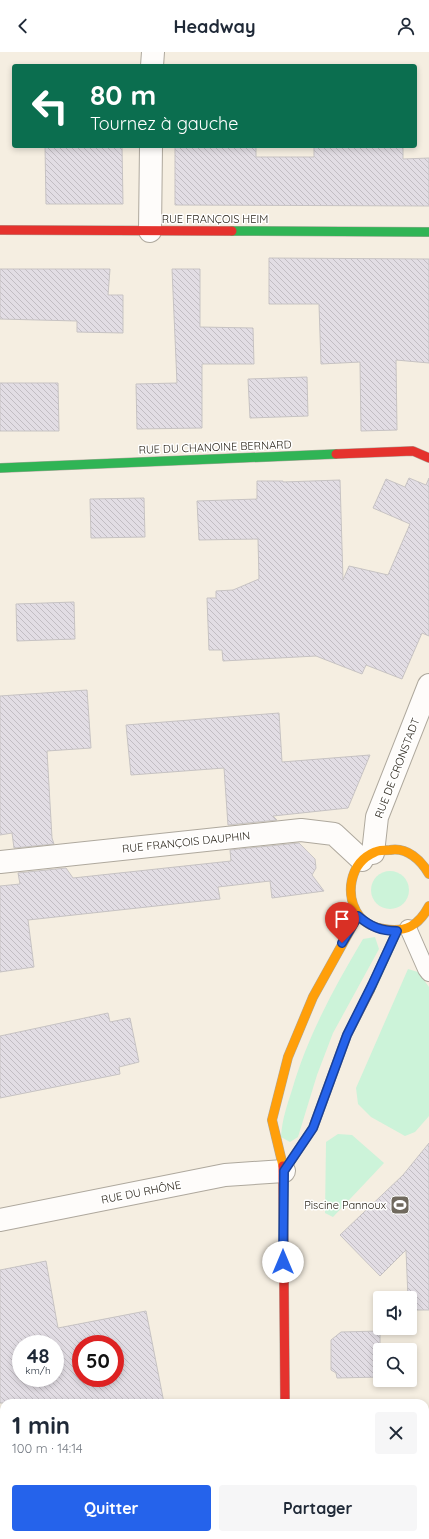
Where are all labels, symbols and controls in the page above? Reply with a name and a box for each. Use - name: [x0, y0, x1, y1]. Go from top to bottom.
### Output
- icon: back: [12, 15, 34, 37]
- text: Headway: [173, 15, 256, 38]
- icon: person: [395, 15, 417, 37]
- text: 80 m: [90, 77, 156, 112]
- icon: left: [24, 80, 76, 132]
- text: Tournez à gauche: [90, 112, 239, 135]
- street label: RUE FRANÇOIS HEIM: [162, 212, 268, 226]
- street label: RUE DU CHANOINE BERNARD: [138, 437, 292, 457]
- street label: RUE DE CRONSTADT: [371, 716, 423, 820]
- street label: RUE FRANÇOIS DAUPHIN: [121, 828, 251, 856]
- pin: [325, 902, 359, 943]
- icon: arrive: [331, 908, 353, 930]
- street label: RUE DU RHÔNE: [100, 1177, 182, 1207]
- sports icon: Piscine Pannoux: [389, 1194, 411, 1216]
- place label: Piscine Pannoux: [304, 1198, 386, 1212]
- position arrow: [262, 1241, 304, 1283]
- map controls: [373, 1291, 417, 1387]
- button: sound: [373, 1291, 417, 1335]
- speed limit sign: 50: [72, 1335, 124, 1387]
- text: 48: [27, 1343, 49, 1368]
- button: search: [373, 1343, 417, 1387]
- text: km/h: [25, 1364, 51, 1377]
- text: 1 min: [12, 1410, 70, 1440]
- button: close: [375, 1412, 417, 1454]
- text: 100 m · 14:14: [12, 1440, 83, 1456]
- button: Quitter: [12, 1485, 211, 1531]
- button: Partager: [219, 1485, 417, 1531]

